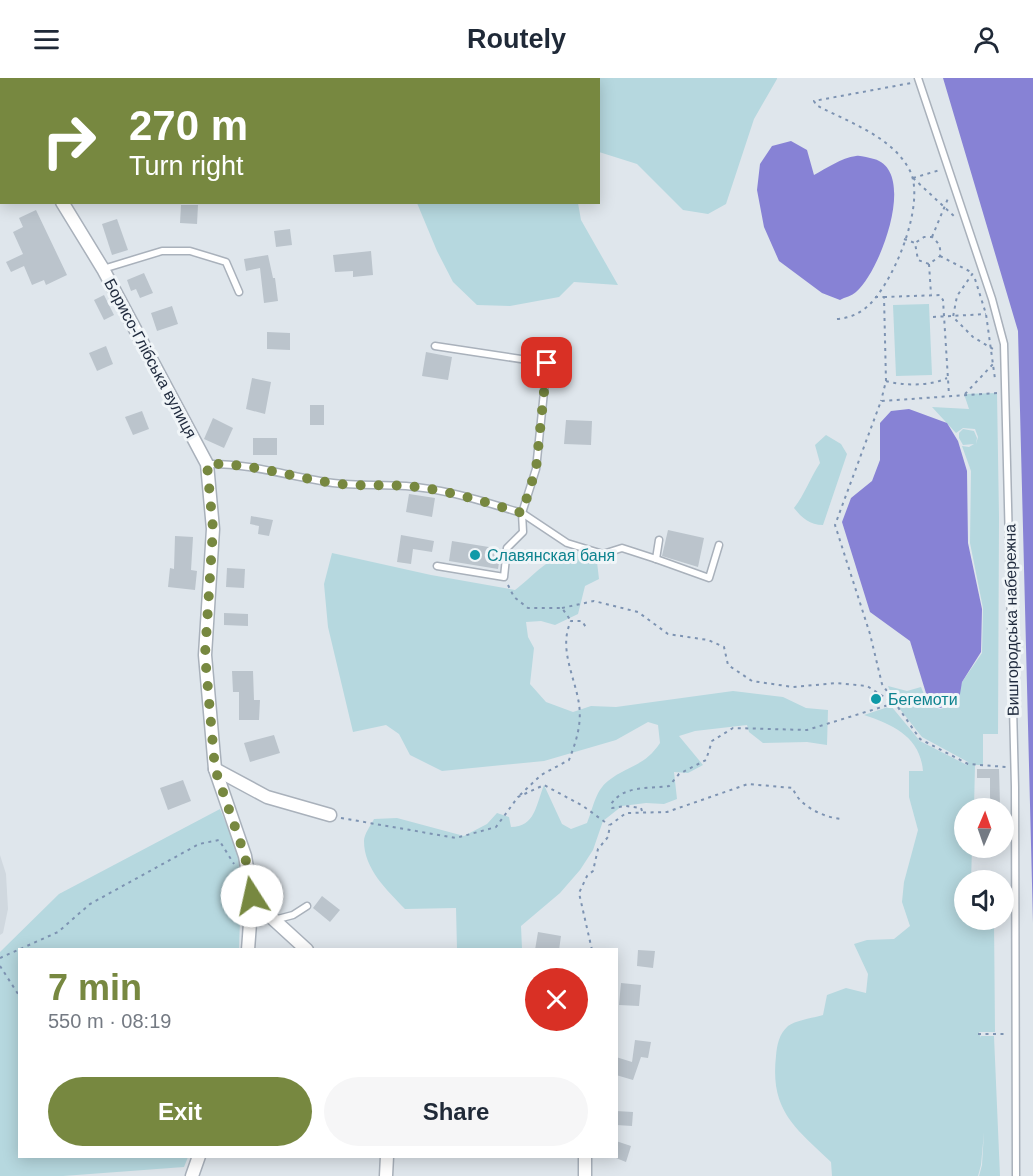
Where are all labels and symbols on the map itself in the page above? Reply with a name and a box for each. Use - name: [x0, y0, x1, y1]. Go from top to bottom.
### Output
- street label: Борисо-Глібська вулиця: [101, 276, 200, 441]
- pin: [521, 337, 572, 388]
- street label: Вишгородська набережна: [1001, 524, 1022, 716]
- place label: Славянская баня: [487, 547, 615, 564]
- marker: Славянская баня: [468, 548, 482, 562]
- place label: Бегемоти: [888, 691, 958, 708]
- marker: Бегемоти: [869, 692, 883, 706]
- north arrow: [954, 798, 1014, 858]
- position arrow: [220, 864, 284, 928]

